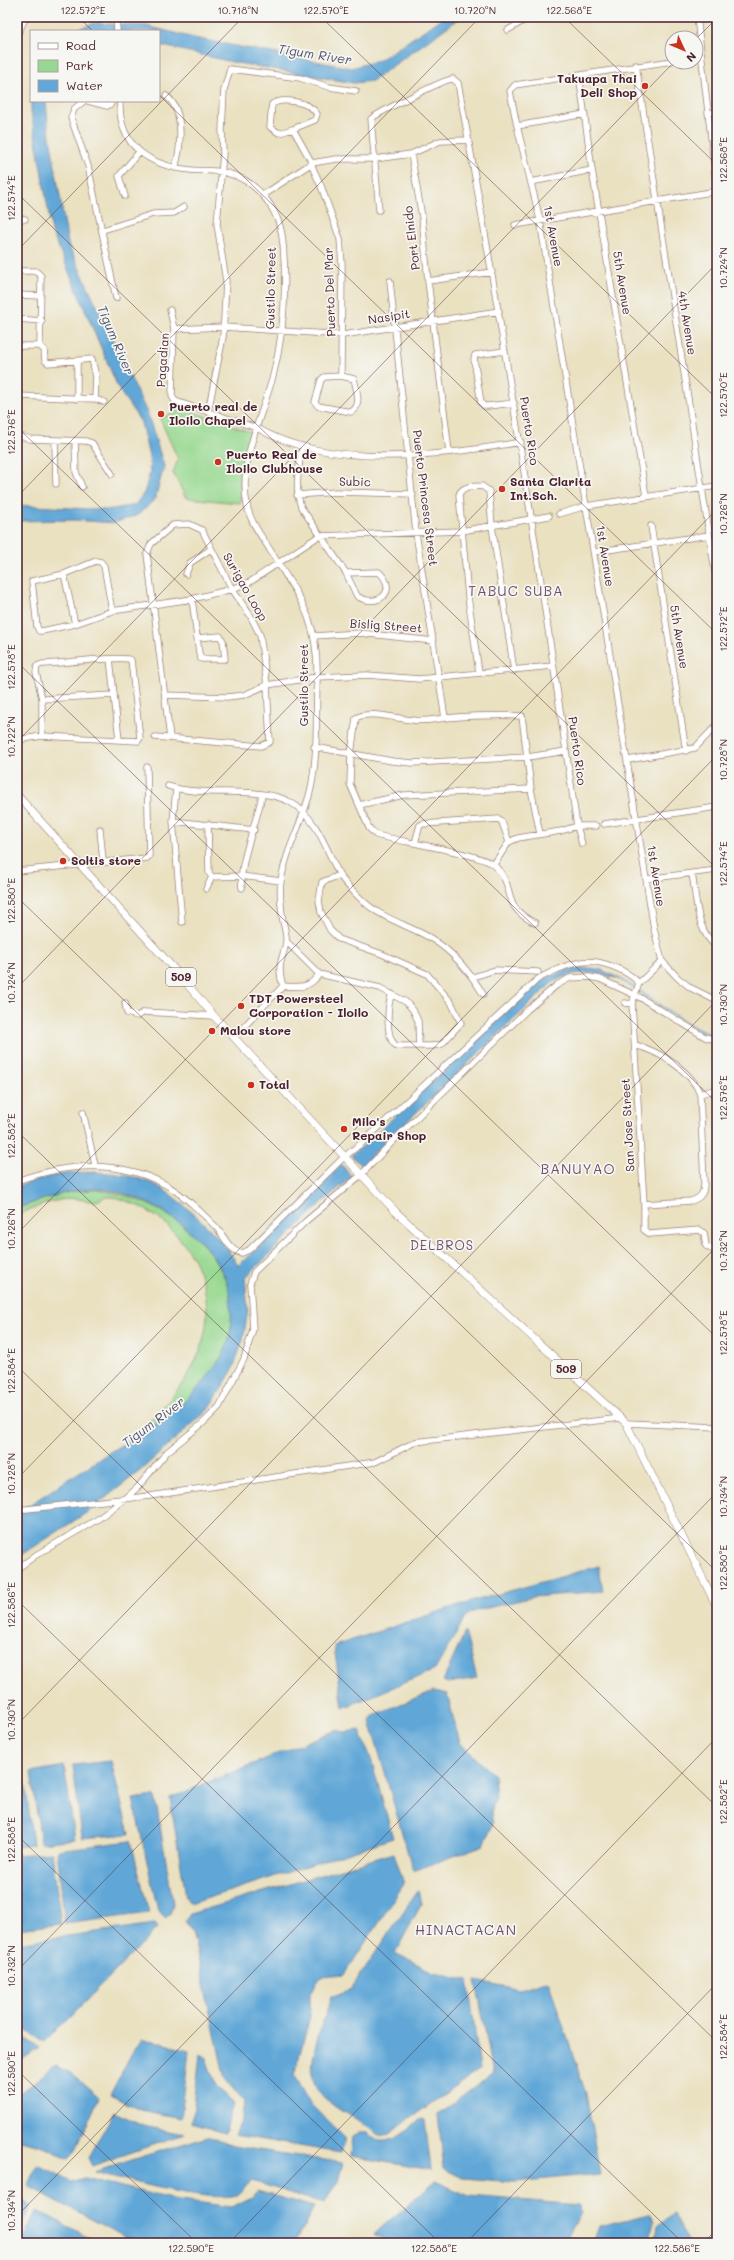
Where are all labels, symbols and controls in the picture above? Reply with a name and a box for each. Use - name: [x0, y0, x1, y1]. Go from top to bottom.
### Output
- text: 122.572°E: [60, 3, 106, 17]
- text: 10.718°N: [218, 3, 258, 17]
- text: 122.570°E: [303, 3, 349, 17]
- text: 10.720°N: [454, 3, 496, 17]
- text: 122.568°E: [546, 3, 592, 17]
- legend: [30, 30, 160, 102]
- north arrow: [664, 30, 704, 70]
- text: Road: [66, 37, 96, 53]
- water label: Tigum River: [277, 39, 353, 68]
- text: N: [683, 49, 700, 66]
- text: Park: [66, 57, 93, 73]
- place label: Takuapa Thai Deli Shop: [557, 70, 637, 100]
- text: Water: [66, 77, 103, 93]
- marker: Takuapa Thai Deli Shop: [640, 81, 650, 91]
- text: 122.568°E: [716, 137, 730, 183]
- text: 122.574°E: [4, 175, 18, 221]
- street label: 1st Avenue: [541, 204, 567, 268]
- street label: Port Elnido: [399, 205, 423, 271]
- street label: Gustilo Street: [261, 247, 279, 329]
- street label: Puerto Del Mar: [319, 247, 339, 337]
- text: 10.724°N: [716, 247, 730, 289]
- street label: 5th Avenue: [610, 250, 636, 316]
- street label: 4th Avenue: [675, 290, 701, 356]
- water label: Tigum River: [94, 302, 139, 378]
- street label: Nasipit: [367, 305, 411, 327]
- street label: Pagadian: [152, 332, 172, 388]
- text: 122.570°E: [716, 372, 730, 418]
- street label: Puerto Rico: [517, 395, 543, 466]
- place label: Puerto real de Iloilo Chapel: [169, 398, 258, 428]
- text: 122.576°E: [4, 409, 18, 455]
- marker: Puerto real de Iloilo Chapel: [156, 409, 166, 419]
- street label: Puerto Princesa Street: [410, 429, 442, 567]
- place label: Puerto Real de Iloilo Clubhouse: [226, 446, 323, 476]
- marker: Puerto Real de Iloilo Clubhouse: [213, 457, 223, 467]
- street label: Subic: [339, 473, 371, 489]
- place label: Santa Clarita Int.Sch.: [510, 473, 591, 503]
- marker: Santa Clarita Int.Sch.: [497, 484, 507, 494]
- text: 10.726°N: [716, 493, 730, 535]
- street label: 1st Avenue: [593, 524, 619, 588]
- street label: Surigao Loop: [220, 549, 272, 624]
- district label: TABUC SUBA: [468, 581, 564, 600]
- street label: 5th Avenue: [667, 604, 693, 670]
- text: 122.572°E: [716, 606, 730, 652]
- street label: Bislig Street: [349, 614, 423, 636]
- text: 122.578°E: [4, 644, 18, 690]
- street label: Gustilo Street: [295, 644, 311, 726]
- text: 10.722°N: [4, 716, 18, 758]
- street label: Puerto Rico: [565, 716, 591, 786]
- text: 10.728°N: [716, 739, 730, 781]
- text: 122.574°E: [716, 841, 730, 887]
- street label: 1st Avenue: [644, 844, 670, 908]
- place label: Soltis store: [71, 852, 141, 868]
- marker: Soltis store: [58, 856, 68, 866]
- text: 122.580°E: [4, 878, 18, 924]
- text: 10.724°N: [4, 962, 18, 1004]
- road number: 509: [166, 968, 196, 986]
- text: 10.730°N: [716, 984, 730, 1026]
- place label: TDT Powersteel Corporation - Iloilo: [249, 990, 368, 1020]
- marker: TDT Powersteel Corporation - Iloilo: [236, 1001, 246, 1011]
- place label: Malou store: [220, 1022, 291, 1038]
- marker: Malou store: [207, 1026, 217, 1036]
- text: 122.576°E: [716, 1075, 730, 1121]
- place label: Total: [259, 1076, 289, 1092]
- street label: San Jose Street: [617, 1078, 637, 1172]
- marker: Total: [246, 1080, 256, 1090]
- text: 122.582°E: [4, 1113, 18, 1159]
- place label: Milo's Repair Shop: [352, 1113, 427, 1143]
- marker: Milo's Repair Shop: [339, 1124, 349, 1134]
- district label: BANUYAO: [541, 1159, 616, 1178]
- text: 10.726°N: [4, 1208, 18, 1250]
- text: 10.732°N: [716, 1230, 730, 1272]
- district label: DELBROS: [410, 1236, 474, 1253]
- text: 122.578°E: [716, 1310, 730, 1356]
- text: 122.584°E: [4, 1348, 18, 1394]
- road number: 509: [551, 1360, 581, 1378]
- water label: Tigum River: [118, 1392, 188, 1451]
- text: 10.728°N: [4, 1453, 18, 1495]
- text: 10.734°N: [716, 1476, 730, 1518]
- text: 122.580°E: [716, 1545, 730, 1591]
- text: 122.586°E: [4, 1582, 18, 1628]
- text: 10.730°N: [4, 1699, 18, 1741]
- text: 122.582°E: [716, 1779, 730, 1825]
- text: 122.588°E: [4, 1817, 18, 1863]
- district label: HINACTACAN: [415, 1920, 517, 1939]
- text: 10.732°N: [4, 1945, 18, 1987]
- text: 122.584°E: [716, 2014, 730, 2060]
- text: 122.590°E: [4, 2051, 18, 2097]
- text: 10.734°N: [4, 2190, 18, 2232]
- text: 122.590°E: [168, 2241, 214, 2255]
- text: 122.588°E: [411, 2241, 457, 2255]
- text: 122.586°E: [654, 2241, 700, 2255]

